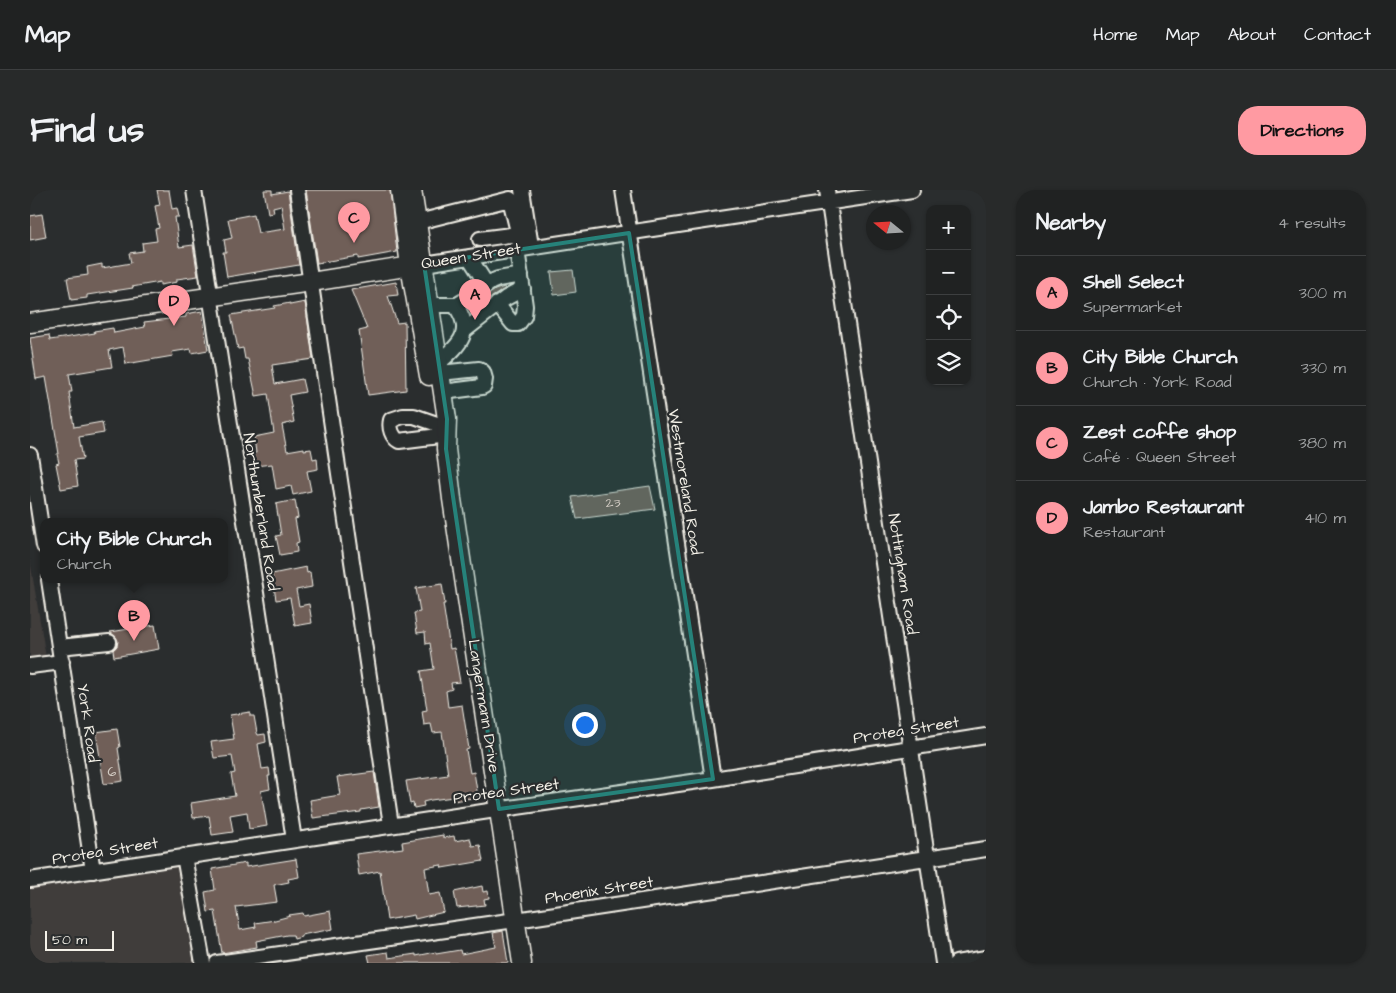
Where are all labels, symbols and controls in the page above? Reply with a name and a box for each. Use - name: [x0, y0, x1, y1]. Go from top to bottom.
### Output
- text: Map: [25, 18, 70, 52]
- text: Home: [1093, 22, 1138, 47]
- text: Map: [1166, 22, 1200, 47]
- text: About: [1228, 22, 1276, 47]
- text: Contact: [1304, 22, 1371, 47]
- text: Find us: [30, 106, 144, 155]
- button: Directions: [1238, 106, 1366, 155]
- pin: C: [338, 202, 370, 243]
- north arrow: [866, 205, 911, 250]
- map controls: [926, 205, 971, 385]
- button: +: [926, 205, 971, 250]
- text: Nearby: [1036, 208, 1106, 237]
- text: 4 results: [1278, 212, 1346, 234]
- street label: Queen Street: [420, 237, 523, 275]
- button: −: [926, 250, 971, 295]
- text: Shell Select: [1083, 269, 1184, 296]
- pin: A: [459, 279, 491, 320]
- text: A: [1047, 282, 1057, 304]
- text: 300 m: [1299, 282, 1346, 304]
- pin: D: [158, 285, 190, 326]
- button: locate: [926, 295, 971, 340]
- text: Supermarket: [1083, 296, 1182, 318]
- button: layers: [926, 340, 971, 385]
- text: City Bible Church: [1083, 344, 1237, 371]
- text: B: [1046, 357, 1058, 379]
- text: 330 m: [1301, 357, 1346, 379]
- text: Church · York Road: [1083, 371, 1232, 393]
- street label: Westmoreland Road: [663, 408, 707, 556]
- text: Zest coffe shop: [1083, 419, 1236, 446]
- street label: Northumberland Road: [238, 432, 284, 592]
- text: C: [1046, 432, 1058, 454]
- text: 380 m: [1299, 432, 1346, 454]
- text: Café · Queen Street: [1083, 446, 1236, 468]
- house number: 23: [605, 493, 621, 513]
- text: Jambo Restaurant: [1083, 494, 1244, 521]
- text: D: [1047, 507, 1057, 529]
- text: 410 m: [1304, 507, 1346, 529]
- street label: Nottingham Road: [882, 512, 923, 636]
- popup: [40, 518, 228, 583]
- text: Restaurant: [1083, 521, 1165, 543]
- text: City Bible Church: [57, 526, 211, 553]
- text: Church: [57, 553, 111, 575]
- pin: B: [118, 600, 150, 641]
- street label: Langermann Drive: [462, 638, 505, 775]
- street label: York Road: [72, 682, 104, 764]
- street label: Protea Street: [851, 711, 961, 749]
- your location: [572, 712, 598, 738]
- house number: 6: [108, 762, 117, 782]
- street label: Protea Street: [451, 773, 561, 809]
- street label: Protea Street: [50, 832, 160, 870]
- street label: Phoenix Street: [543, 870, 655, 909]
- scale bar: [45, 928, 114, 951]
- text: 50 m: [52, 930, 87, 950]

